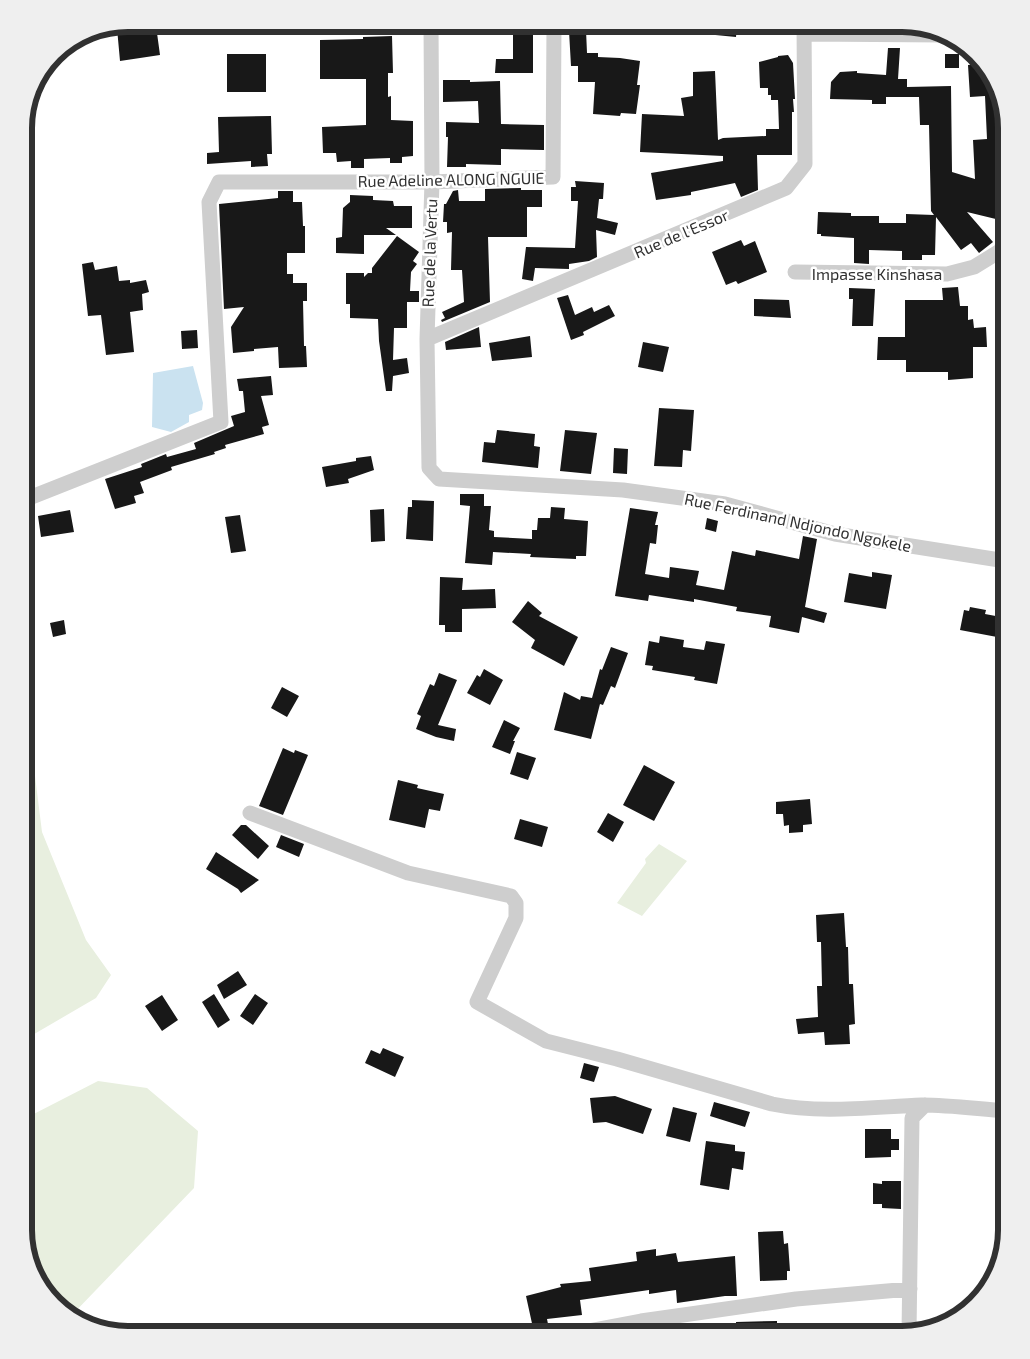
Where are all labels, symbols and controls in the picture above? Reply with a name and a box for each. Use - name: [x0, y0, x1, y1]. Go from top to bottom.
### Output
- street label: Rue Adeline ALONG NGUIE: [357, 168, 545, 190]
- street label: Rue de la Vertu: [418, 198, 440, 308]
- street label: Rue de l'Essor: [631, 204, 732, 261]
- street label: Impasse Kinshasa: [812, 264, 942, 283]
- street label: Rue Ferdinand Ndjondo Ngokele: [683, 489, 913, 556]

